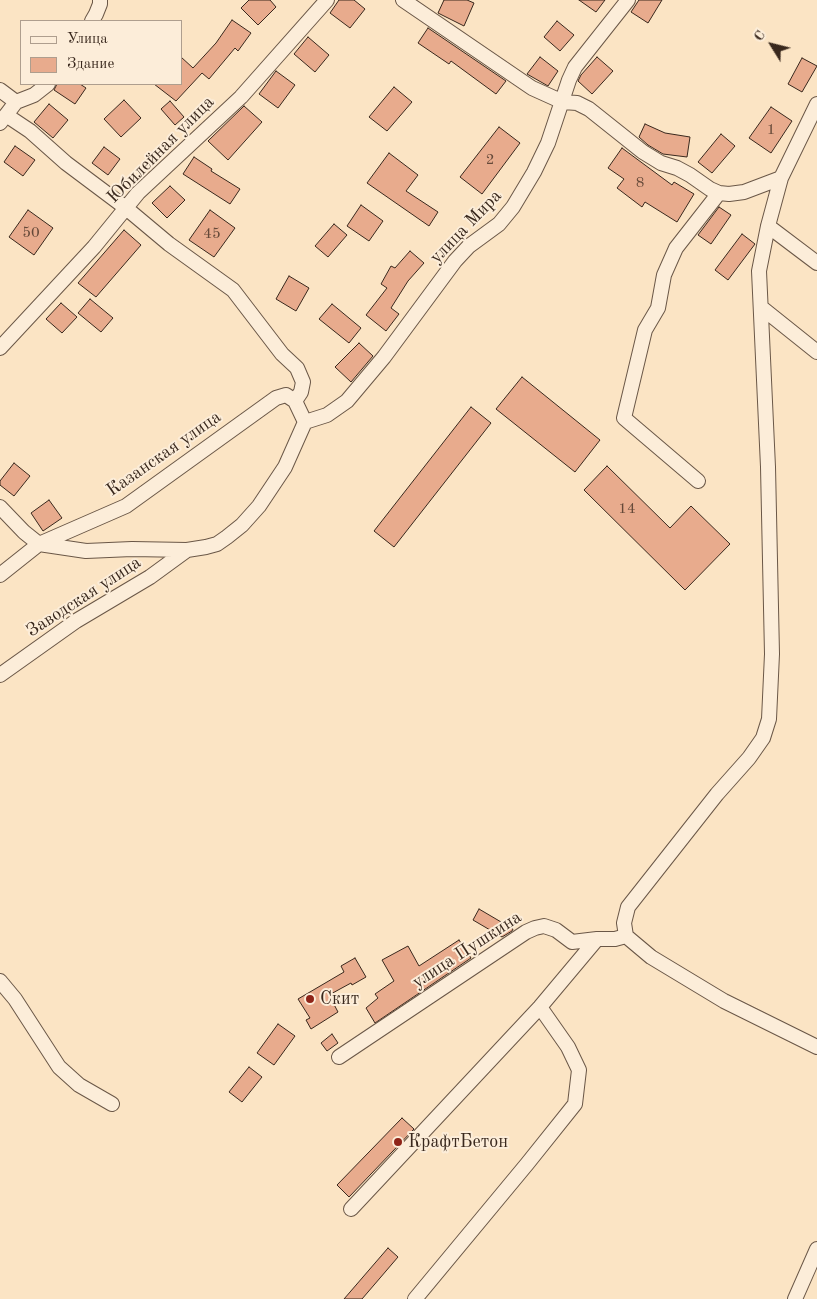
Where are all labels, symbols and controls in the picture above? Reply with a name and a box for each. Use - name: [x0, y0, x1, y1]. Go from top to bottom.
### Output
- legend: [20, 20, 182, 85]
- north arrow: [747, 20, 797, 70]
- text: С: [751, 28, 768, 44]
- text: Улица: [67, 32, 108, 47]
- text: Здание: [67, 57, 114, 72]
- street label: Юбилейная улица: [103, 92, 219, 208]
- house number: 1: [767, 121, 775, 139]
- house number: 2: [486, 151, 494, 169]
- house number: 8: [636, 174, 644, 192]
- street label: улица Мира: [426, 186, 506, 268]
- house number: 50: [22, 224, 40, 242]
- house number: 45: [203, 225, 221, 243]
- street label: Казанская улица: [103, 406, 225, 502]
- house number: 14: [618, 500, 636, 518]
- street label: Заводская улица: [23, 552, 145, 642]
- street label: улица Пушкина: [408, 907, 526, 993]
- place label: Скит: [320, 988, 359, 1010]
- marker: Скит: [304, 993, 316, 1005]
- place label: КрафтБетон: [408, 1131, 508, 1153]
- marker: КрафтБетон: [392, 1136, 404, 1148]

